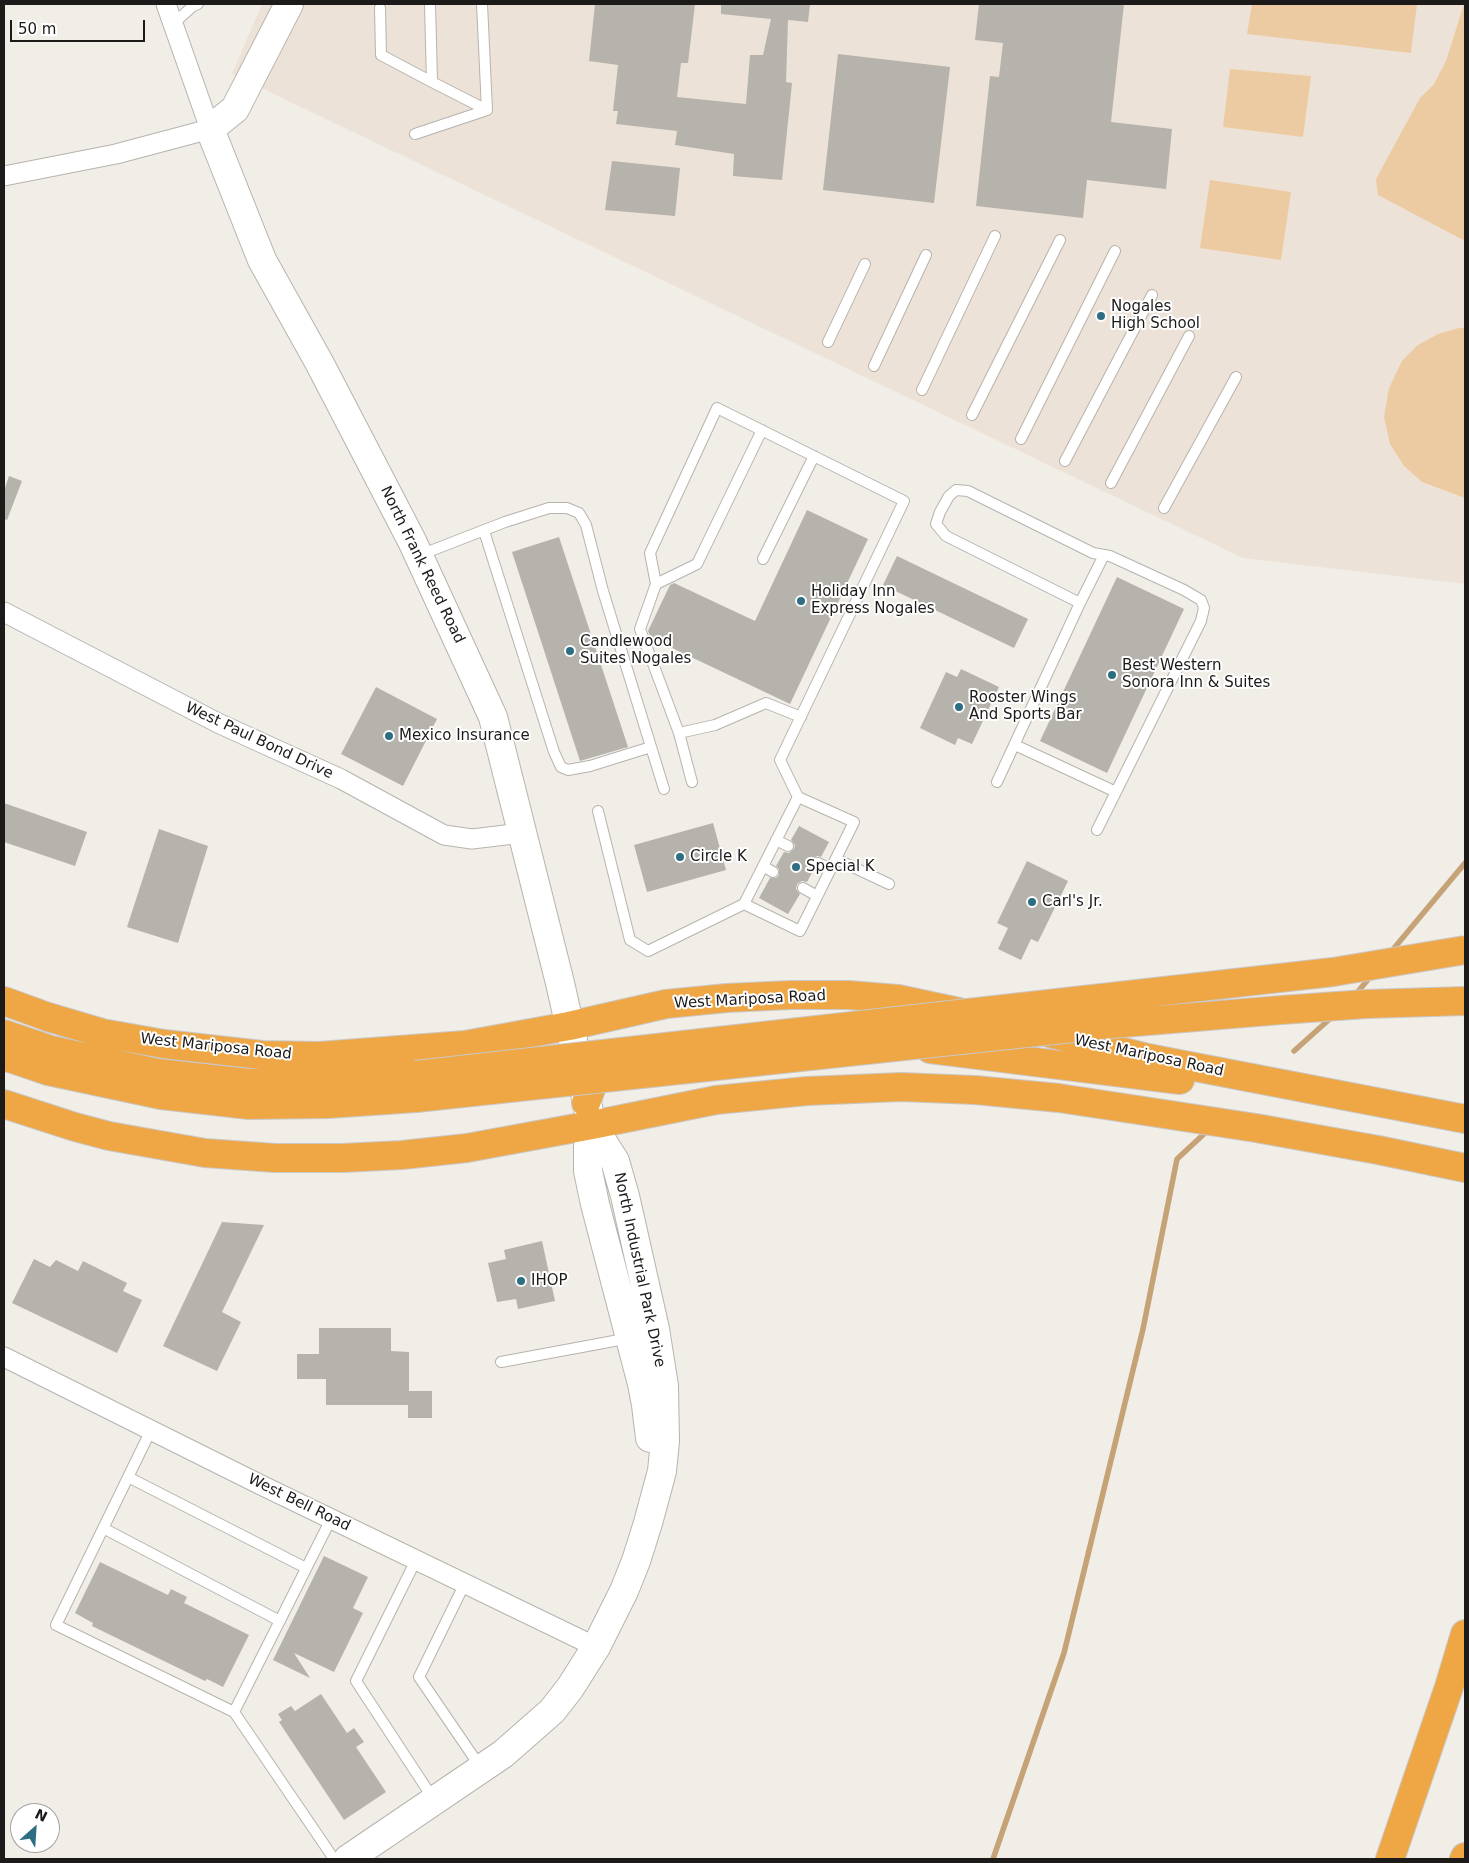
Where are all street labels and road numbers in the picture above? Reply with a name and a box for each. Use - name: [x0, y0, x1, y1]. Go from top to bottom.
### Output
- street label: North Frank Reed Road: [376, 483, 468, 647]
- street label: West Paul Bond Drive: [182, 699, 336, 783]
- street label: West Mariposa Road: [674, 987, 826, 1013]
- street label: West Mariposa Road: [139, 1030, 293, 1064]
- street label: West Mariposa Road: [1073, 1031, 1225, 1081]
- street label: North Industrial Park Drive: [610, 1171, 668, 1369]
- street label: West Bell Road: [245, 1470, 353, 1536]

